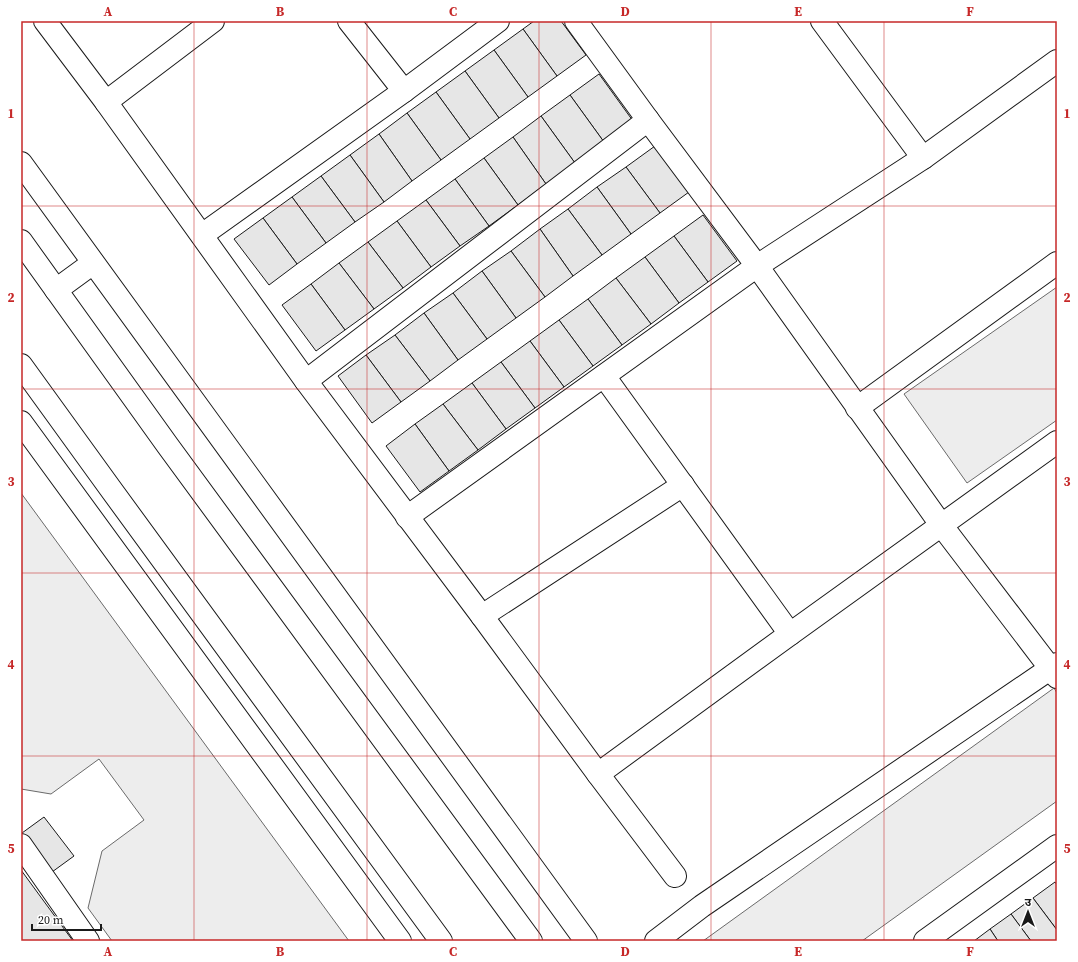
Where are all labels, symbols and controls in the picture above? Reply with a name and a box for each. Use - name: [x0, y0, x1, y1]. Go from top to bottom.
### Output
- text: A: [104, 3, 113, 20]
- text: B: [276, 3, 285, 20]
- text: C: [449, 3, 457, 20]
- text: D: [620, 3, 630, 20]
- text: E: [794, 3, 802, 20]
- text: F: [966, 3, 974, 20]
- text: 1: [7, 105, 15, 122]
- text: 1: [1063, 105, 1071, 122]
- text: 2: [7, 289, 15, 306]
- text: 2: [1063, 289, 1071, 306]
- text: 3: [7, 473, 15, 490]
- text: 3: [1063, 473, 1071, 490]
- text: 4: [7, 656, 15, 673]
- text: 4: [1063, 656, 1071, 673]
- text: 5: [7, 840, 15, 857]
- text: 5: [1063, 840, 1071, 857]
- north arrow: [1008, 892, 1048, 932]
- text: उ: [1025, 895, 1032, 910]
- scale bar: [32, 906, 101, 932]
- text: 20 m: [38, 912, 64, 928]
- text: A: [104, 943, 113, 960]
- text: B: [276, 943, 285, 960]
- text: C: [449, 943, 457, 960]
- text: D: [620, 943, 630, 960]
- text: E: [794, 943, 802, 960]
- text: F: [966, 943, 974, 960]

